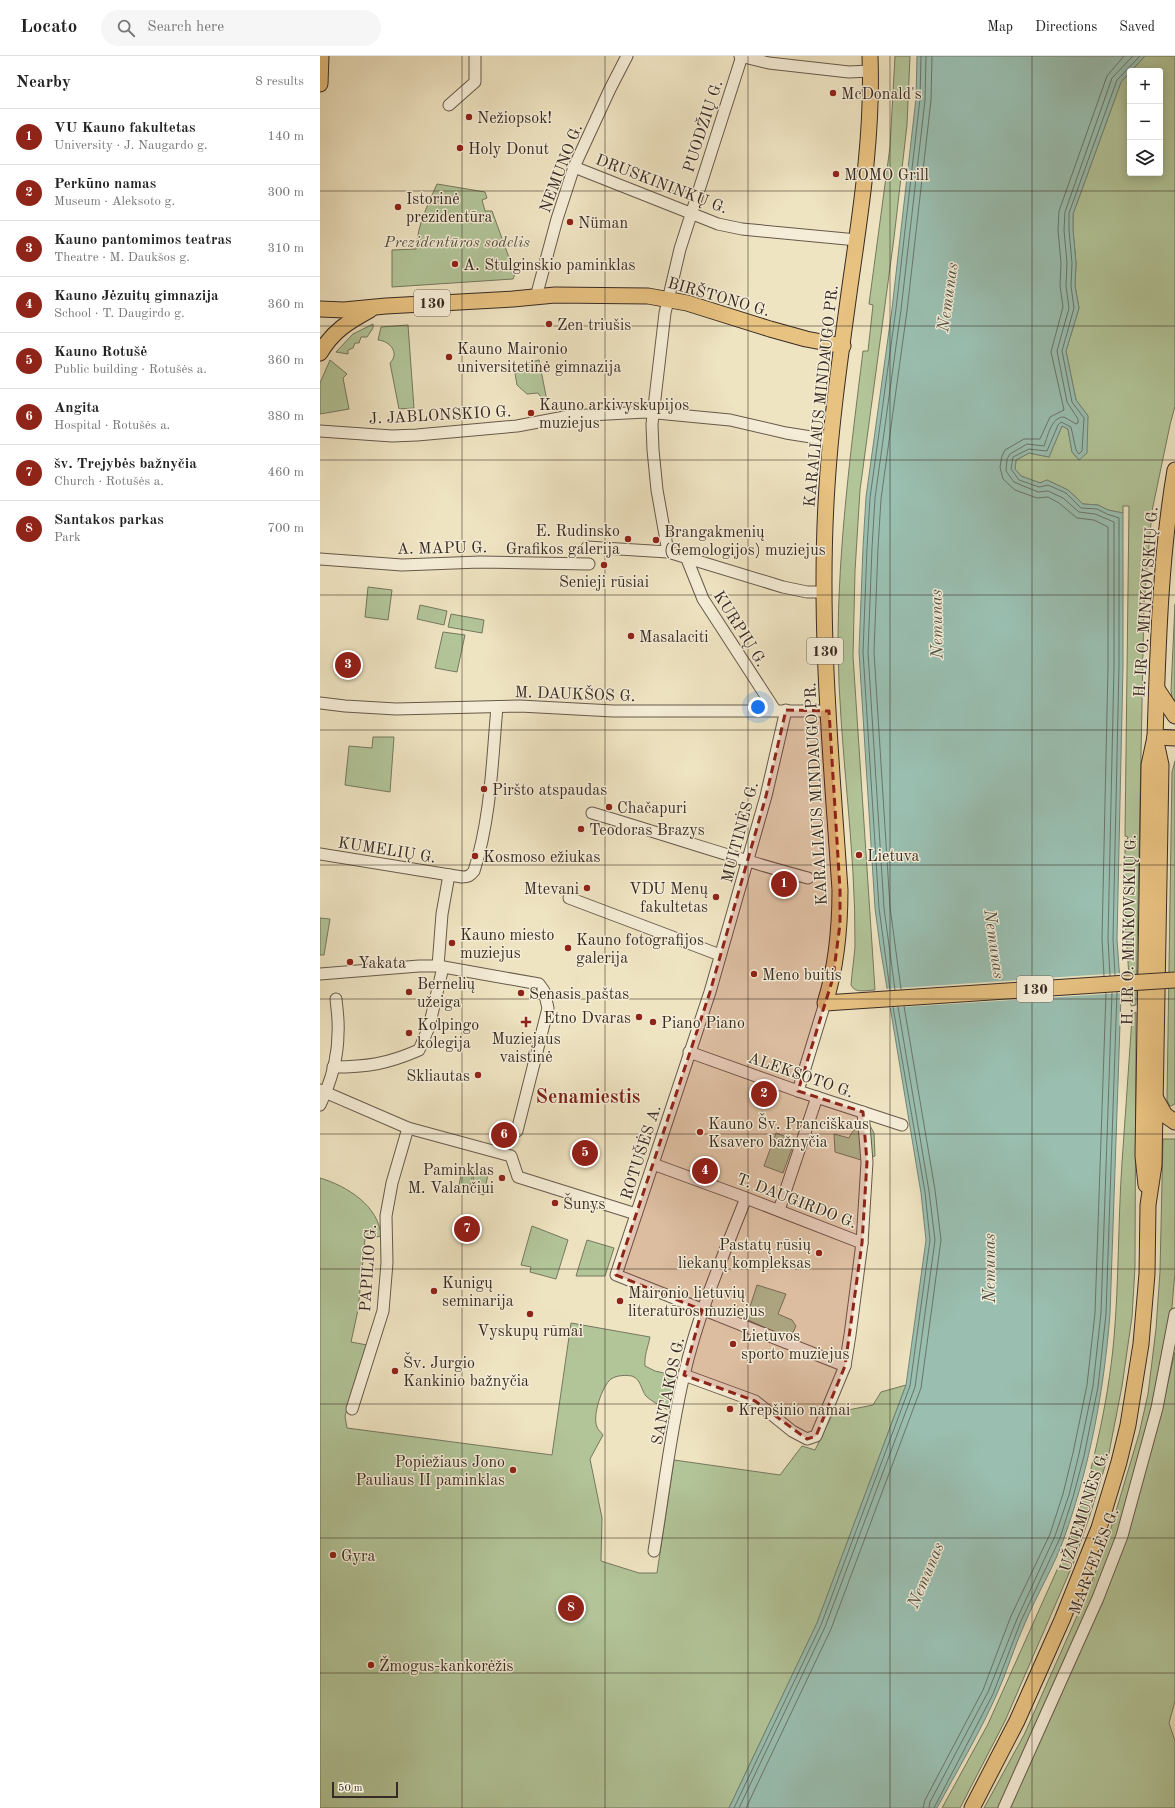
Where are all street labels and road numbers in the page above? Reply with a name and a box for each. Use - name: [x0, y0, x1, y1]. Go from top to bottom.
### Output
- street label: PUODŽIŲ G.: [678, 77, 726, 175]
- street label: NEMUNO G.: [538, 122, 586, 215]
- street label: DRUSKININKŲ G.: [593, 152, 730, 217]
- street label: BIRŠTONO G.: [666, 271, 773, 320]
- street label: KARALIAUS MINDAUGO PR.: [802, 284, 842, 508]
- road number: 130: [414, 290, 450, 316]
- street label: J. JABLONSKIO G.: [368, 404, 512, 428]
- street label: H. IR O. MINKOVSKIŲ G.: [1132, 506, 1162, 698]
- street label: A. MAPU G.: [397, 540, 487, 558]
- street label: KURPIŲ G.: [710, 588, 769, 670]
- road number: 130: [807, 638, 843, 664]
- street label: M. DAUKŠOS G.: [514, 680, 636, 705]
- street label: KARALIAUS MINDAUGO PR.: [803, 682, 831, 906]
- street label: MUITINĖS G.: [716, 779, 762, 885]
- street label: H. IR O. MINKOVSKIŲ G.: [1120, 834, 1140, 1026]
- street label: KUMELIŲ G.: [337, 835, 437, 867]
- road number: 130: [1017, 976, 1053, 1002]
- street label: ALEKSOTO G.: [746, 1050, 855, 1101]
- street label: ROTUŠĖS A.: [614, 1102, 665, 1202]
- street label: T. DAUGIRDO G.: [734, 1172, 859, 1232]
- street label: PAPILIO G.: [358, 1224, 380, 1313]
- street label: SANTAKOS G.: [650, 1336, 688, 1447]
- street label: UŽNEMUNĖS G.: [1054, 1448, 1112, 1574]
- street label: MARVELĖS G.: [1063, 1505, 1123, 1617]

